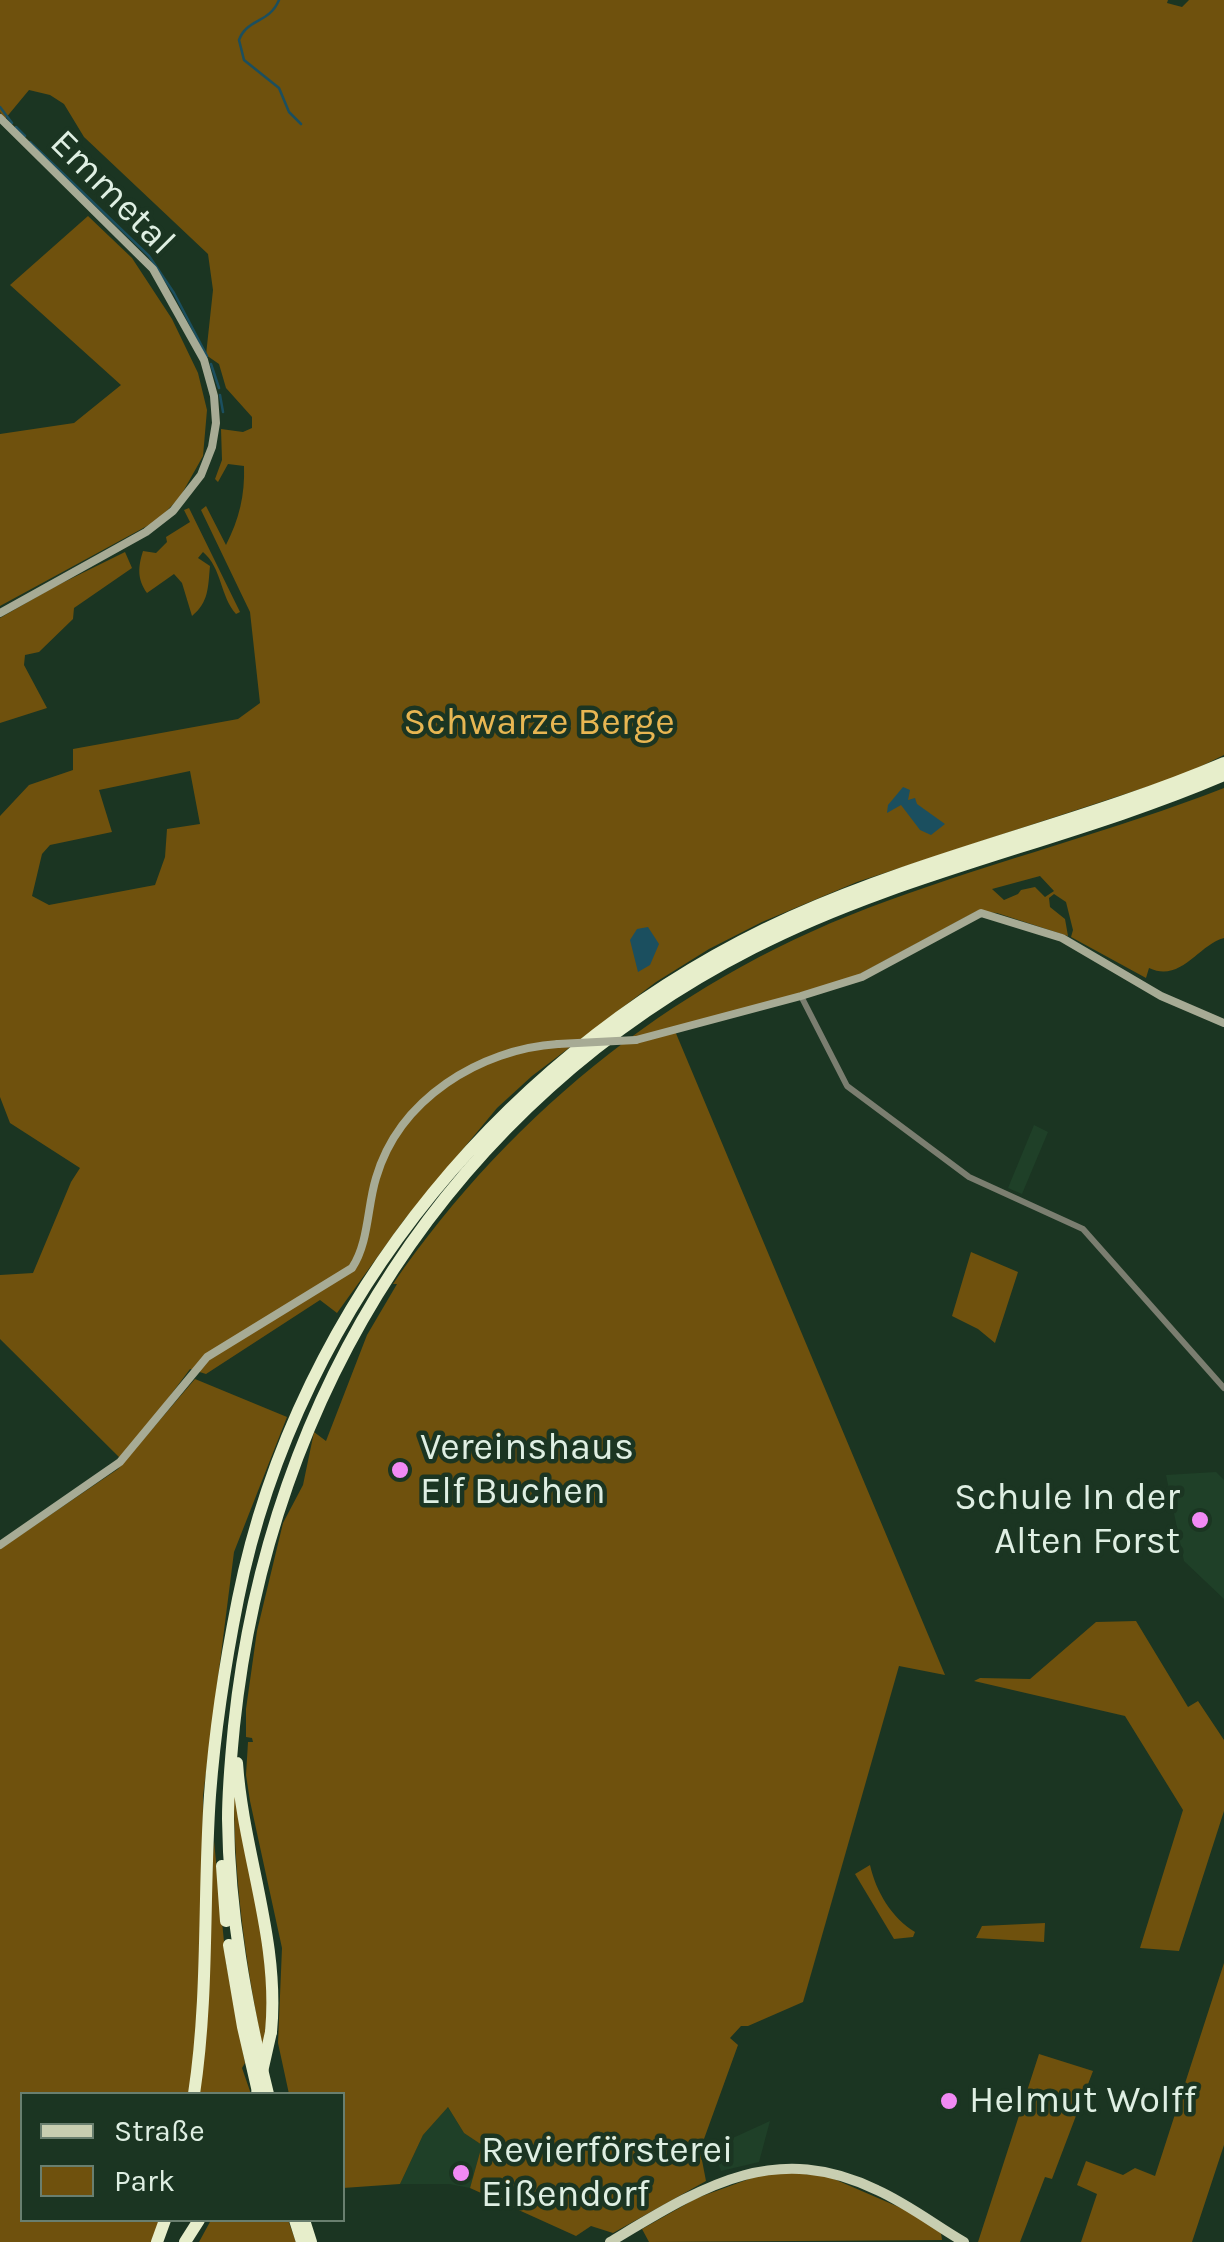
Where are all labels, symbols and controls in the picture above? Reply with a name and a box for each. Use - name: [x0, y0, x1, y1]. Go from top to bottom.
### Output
- street label: Emmetal: [40, 121, 184, 265]
- park label: Schwarze Berge: [403, 700, 675, 746]
- place label: Vereinshaus Elf Buchen: [420, 1425, 634, 1515]
- marker: Vereinshaus Elf Buchen: [389, 1459, 411, 1481]
- place label: Schule In der Alten Forst: [954, 1475, 1180, 1565]
- marker: Schule In der Alten Forst: [1189, 1509, 1211, 1531]
- place label: Helmut Wolff: [969, 2078, 1197, 2124]
- marker: Helmut Wolff: [938, 2090, 960, 2112]
- legend: [20, 2092, 345, 2222]
- text: Straße: [114, 2113, 205, 2149]
- place label: Revierförsterei Eißendorf: [481, 2128, 733, 2218]
- marker: Revierförsterei Eißendorf: [450, 2162, 472, 2184]
- text: Park: [114, 2163, 175, 2199]

